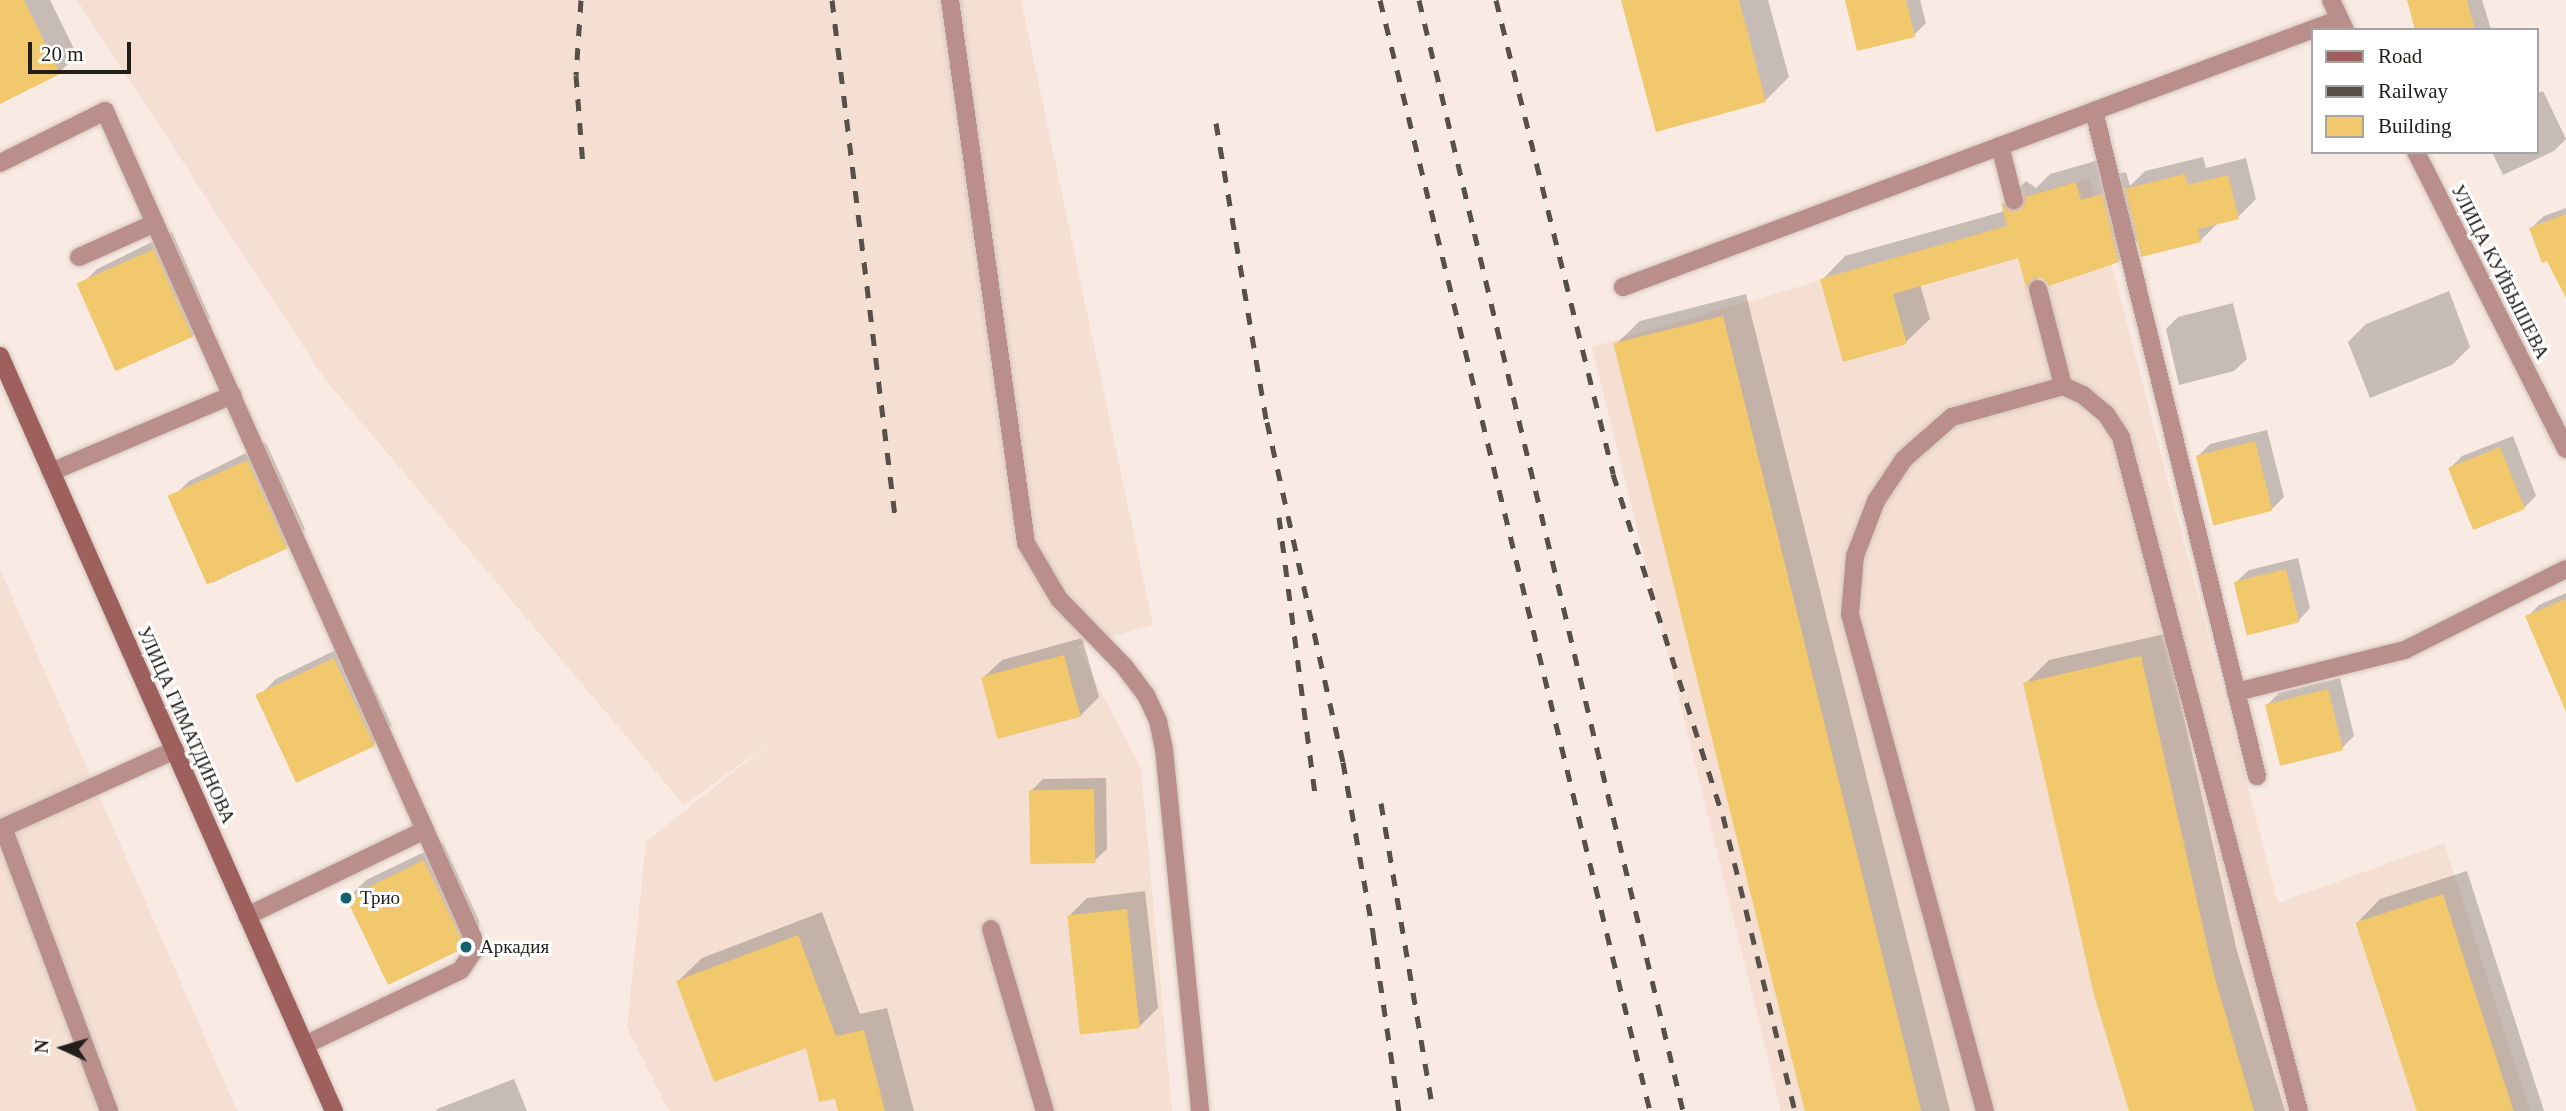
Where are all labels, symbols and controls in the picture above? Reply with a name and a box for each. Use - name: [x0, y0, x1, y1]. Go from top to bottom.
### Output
- scale bar: [32, 28, 135, 72]
- legend: [2310, 28, 2538, 154]
- text: 20 m: [41, 42, 84, 66]
- text: Road: [2378, 44, 2422, 68]
- text: Railway: [2378, 79, 2448, 103]
- text: Building: [2378, 114, 2452, 138]
- street label: УЛИЦА КУЙБЫШЕВА: [2446, 181, 2554, 363]
- street label: УЛИЦА ГИМАТДИНОВА: [132, 623, 240, 827]
- place label: Трио: [360, 887, 400, 909]
- marker: Трио: [338, 890, 354, 906]
- place label: Аркадия: [480, 936, 549, 958]
- marker: Аркадия: [458, 939, 474, 955]
- north arrow: [28, 1013, 98, 1083]
- text: N: [31, 1039, 53, 1054]

